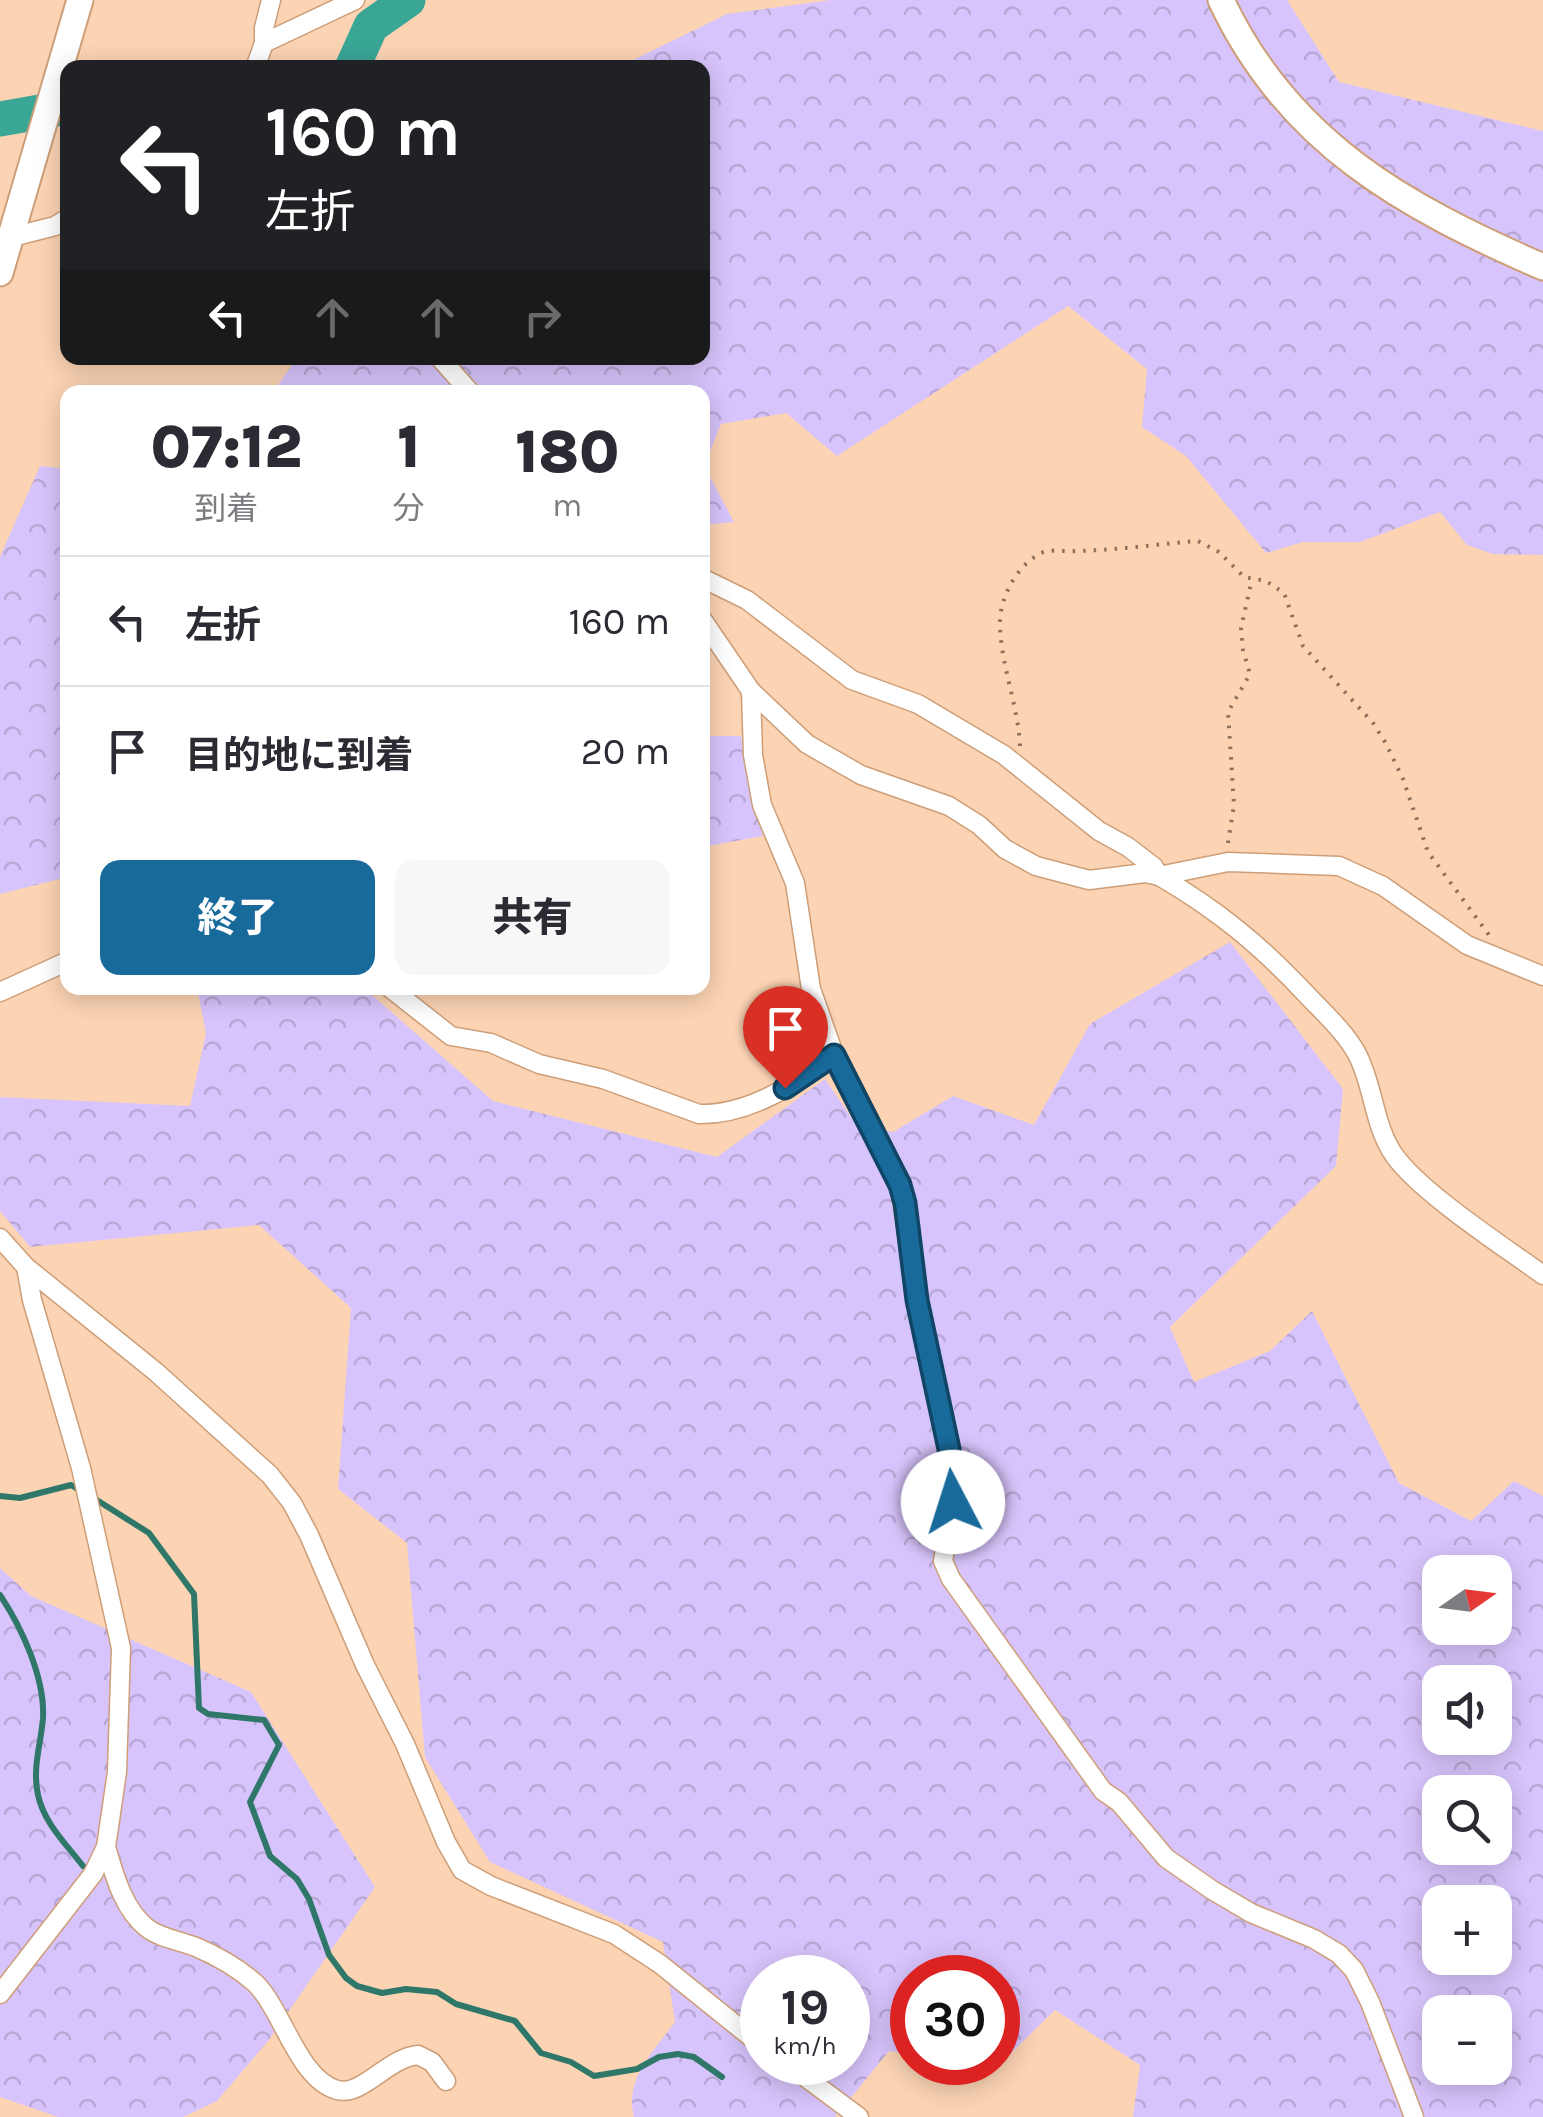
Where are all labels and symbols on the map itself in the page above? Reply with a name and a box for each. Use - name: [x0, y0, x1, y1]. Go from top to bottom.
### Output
- pin: [743, 986, 828, 1089]
- position arrow: [901, 1450, 1005, 1554]
- north arrow: [1422, 1555, 1512, 1645]
- speed limit sign: 30: [890, 1955, 1020, 2085]

